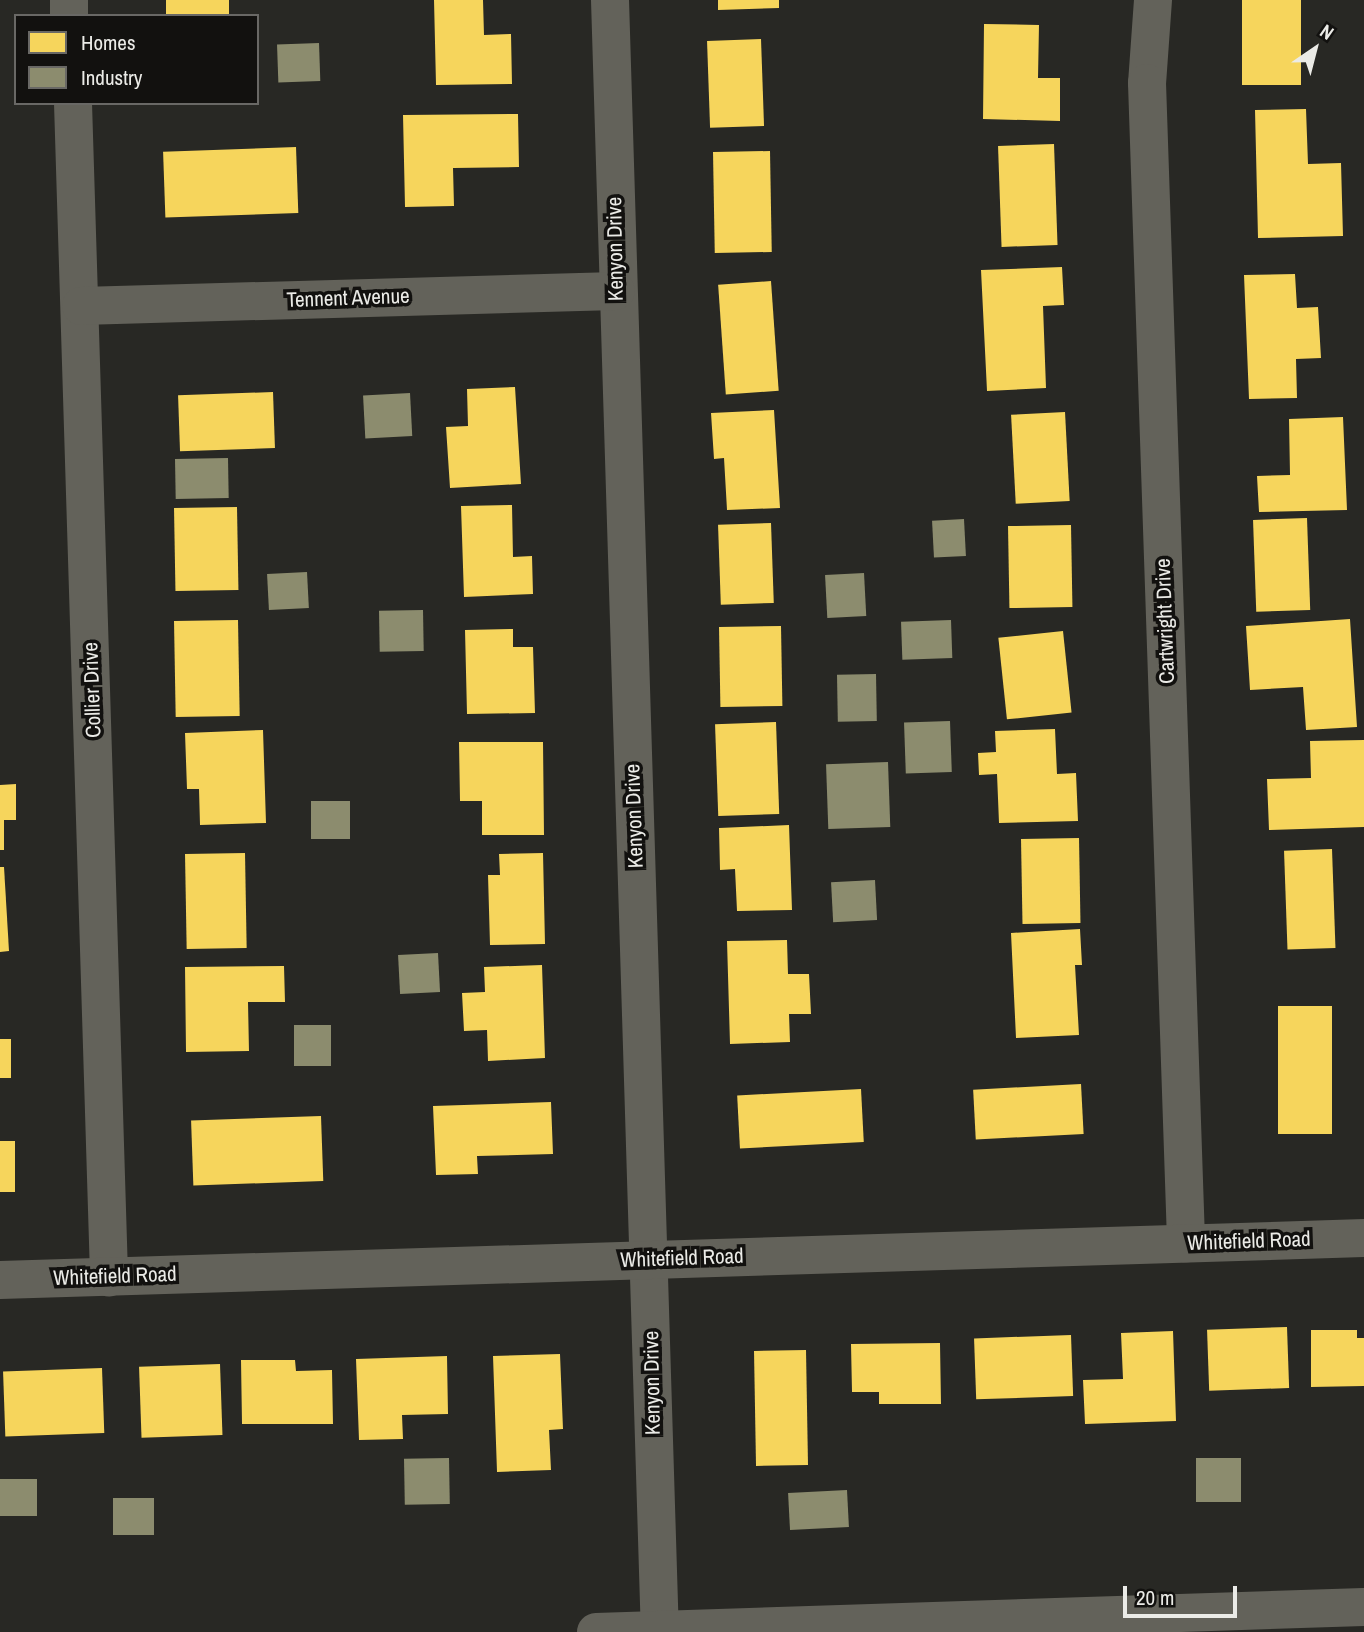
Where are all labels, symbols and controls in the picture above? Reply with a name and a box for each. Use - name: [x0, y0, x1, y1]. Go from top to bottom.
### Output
- legend: [14, 14, 259, 105]
- north arrow: [1280, 14, 1350, 84]
- text: N: [1315, 18, 1339, 46]
- text: Homes: [81, 28, 136, 57]
- text: Industry: [81, 63, 142, 92]
- street label: Kenyon Drive: [601, 197, 629, 301]
- street label: Tennent Avenue: [286, 283, 410, 313]
- street label: Cartwright Drive: [1150, 558, 1180, 684]
- street label: Collier Drive: [78, 642, 106, 738]
- street label: Kenyon Drive: [620, 763, 648, 869]
- street label: Whitefield Road: [1187, 1226, 1311, 1256]
- street label: Whitefield Road: [620, 1243, 744, 1273]
- street label: Whitefield Road: [53, 1261, 177, 1291]
- street label: Kenyon Drive: [638, 1331, 666, 1435]
- scale bar: [1126, 1572, 1240, 1616]
- text: 20 m: [1136, 1583, 1174, 1612]

